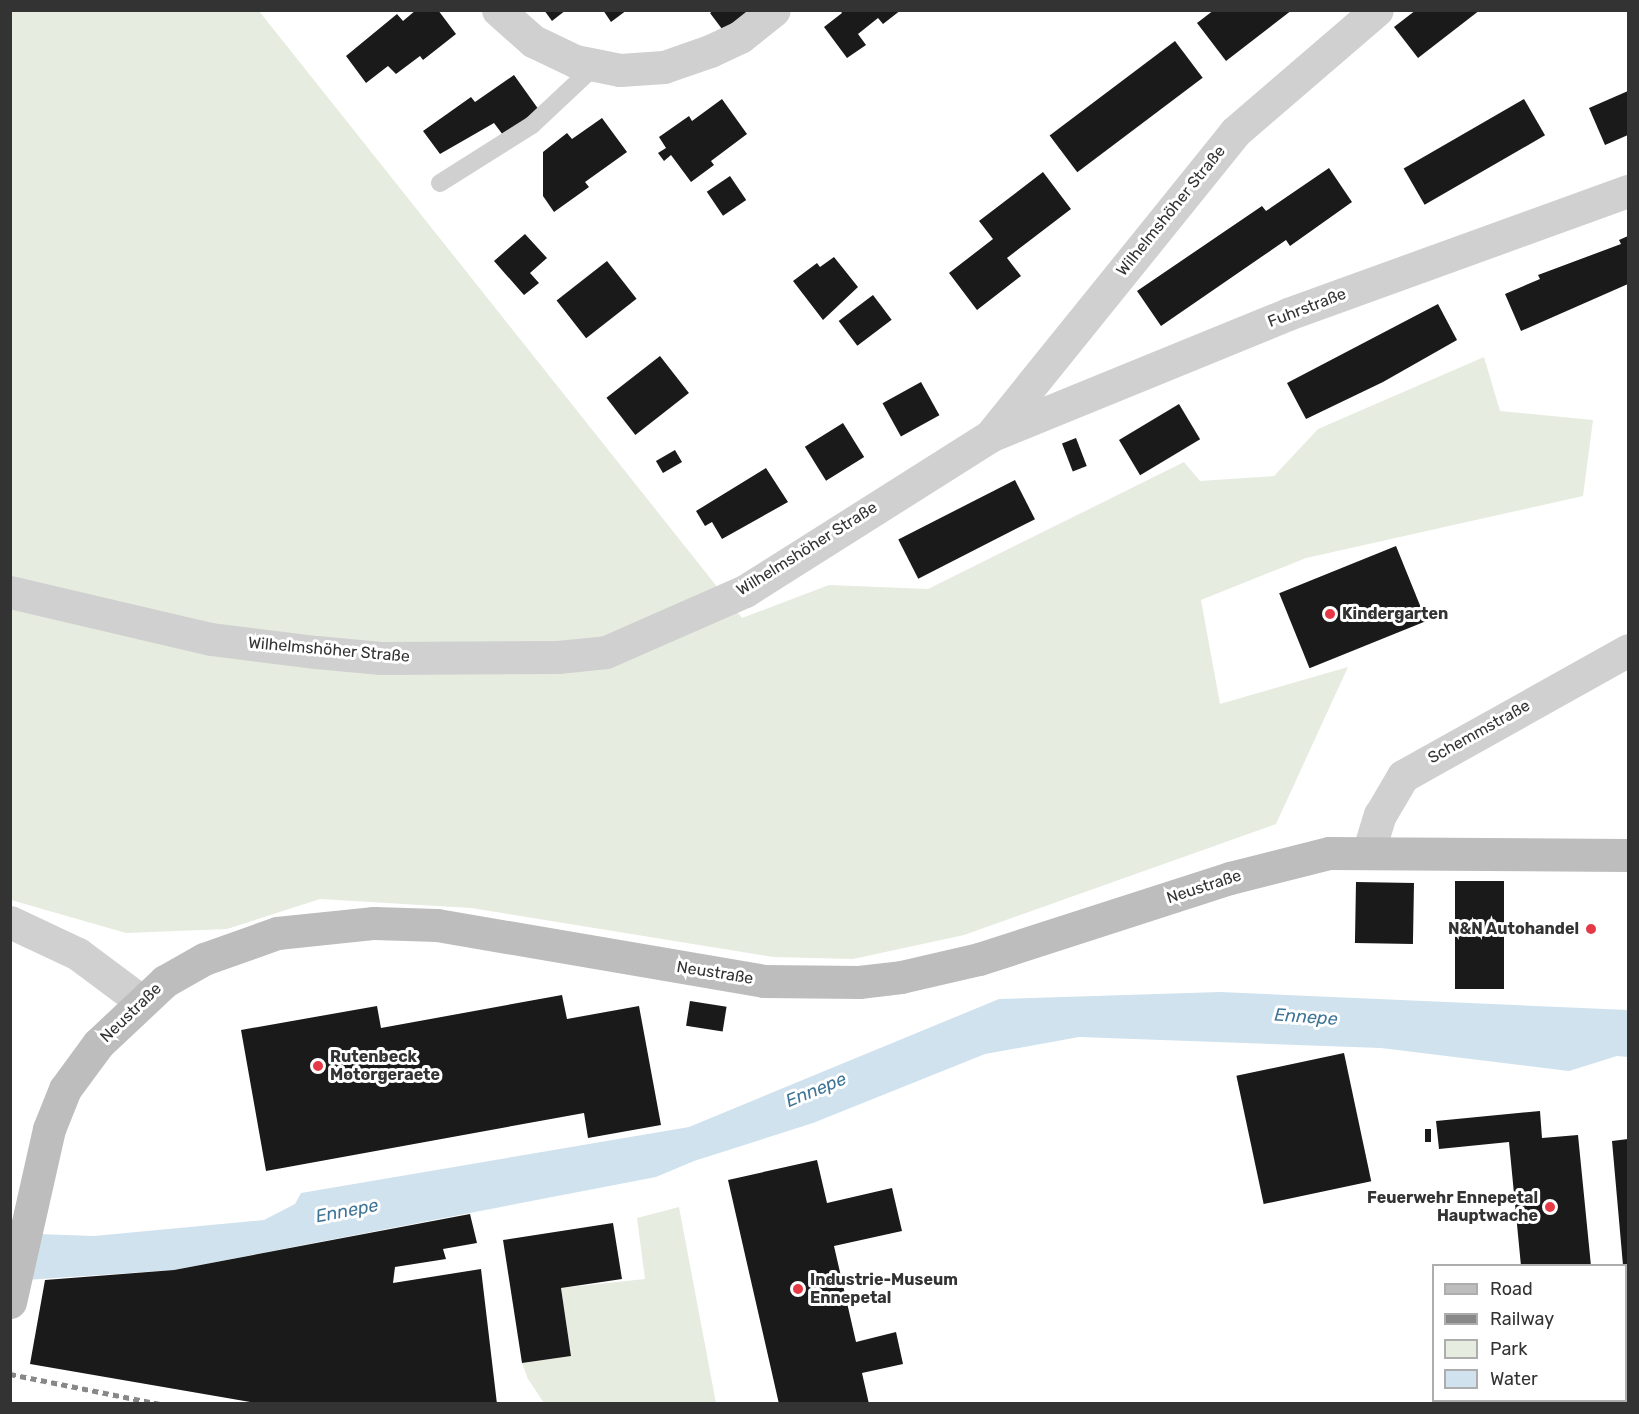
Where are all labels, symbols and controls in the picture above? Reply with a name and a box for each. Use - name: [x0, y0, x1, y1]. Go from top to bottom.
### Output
- street label: Wilhelmshöher Straße: [1112, 142, 1230, 280]
- street label: Fuhrstraße: [1265, 284, 1349, 332]
- street label: Wilhelmshöher Straße: [733, 498, 881, 600]
- place label: Kindergarten: [1342, 604, 1448, 624]
- marker: Kindergarten: [1323, 607, 1337, 621]
- street label: Wilhelmshöher Straße: [247, 633, 411, 667]
- street label: Schemmstraße: [1425, 696, 1533, 768]
- street label: Neustraße: [1164, 866, 1244, 908]
- place label: N&N Autohandel: [1448, 919, 1579, 939]
- marker: N&N Autohandel: [1584, 922, 1598, 936]
- street label: Neustraße: [675, 957, 755, 989]
- street label: Neustraße: [97, 979, 165, 1047]
- water label: Ennepe: [1274, 1004, 1338, 1030]
- place label: Rutenbeck Motorgeraete: [330, 1047, 440, 1085]
- marker: Rutenbeck Motorgeraete: [311, 1059, 325, 1073]
- water label: Ennepe: [783, 1068, 849, 1112]
- place label: Feuerwehr Ennepetal Hauptwache: [1367, 1188, 1538, 1226]
- water label: Ennepe: [314, 1194, 380, 1228]
- marker: Feuerwehr Ennepetal Hauptwache: [1543, 1200, 1557, 1214]
- legend: [1432, 1264, 1627, 1402]
- place label: Industrie-Museum Ennepetal: [810, 1270, 958, 1308]
- text: Road: [1490, 1278, 1533, 1300]
- marker: Industrie-Museum Ennepetal: [791, 1282, 805, 1296]
- text: Railway: [1490, 1308, 1554, 1330]
- text: Park: [1490, 1338, 1527, 1360]
- text: Water: [1490, 1368, 1538, 1390]

